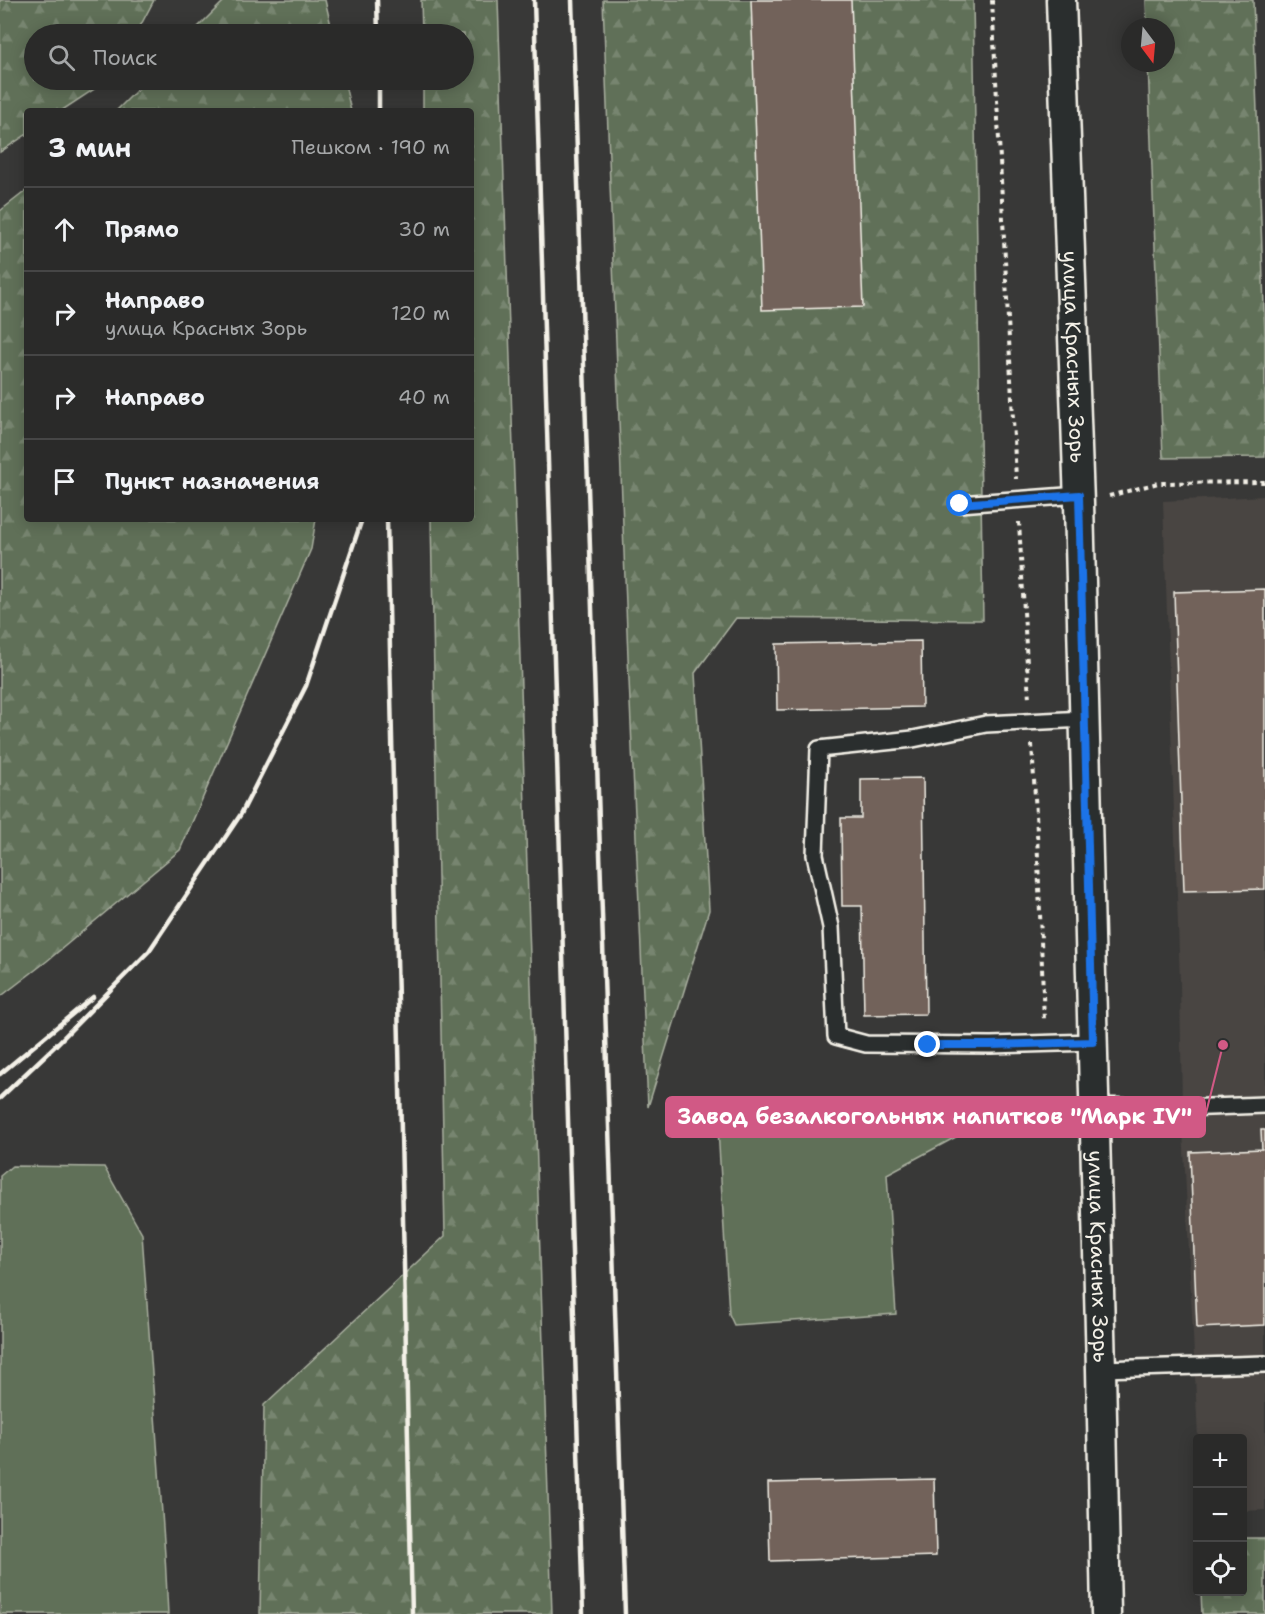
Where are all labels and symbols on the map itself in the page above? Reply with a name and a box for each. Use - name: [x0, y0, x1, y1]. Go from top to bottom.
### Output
- north arrow: [1121, 18, 1175, 72]
- street label: улица Красных Зорь: [1056, 250, 1092, 463]
- route start: [946, 490, 972, 516]
- route end: [914, 1031, 940, 1057]
- callout: Завод безалкогольных напитков "Марк IV": [666, 1097, 1205, 1137]
- text: Завод безалкогольных напитков "Марк IV": [678, 1102, 1192, 1131]
- street label: улица Красных Зорь: [1081, 1150, 1115, 1363]

